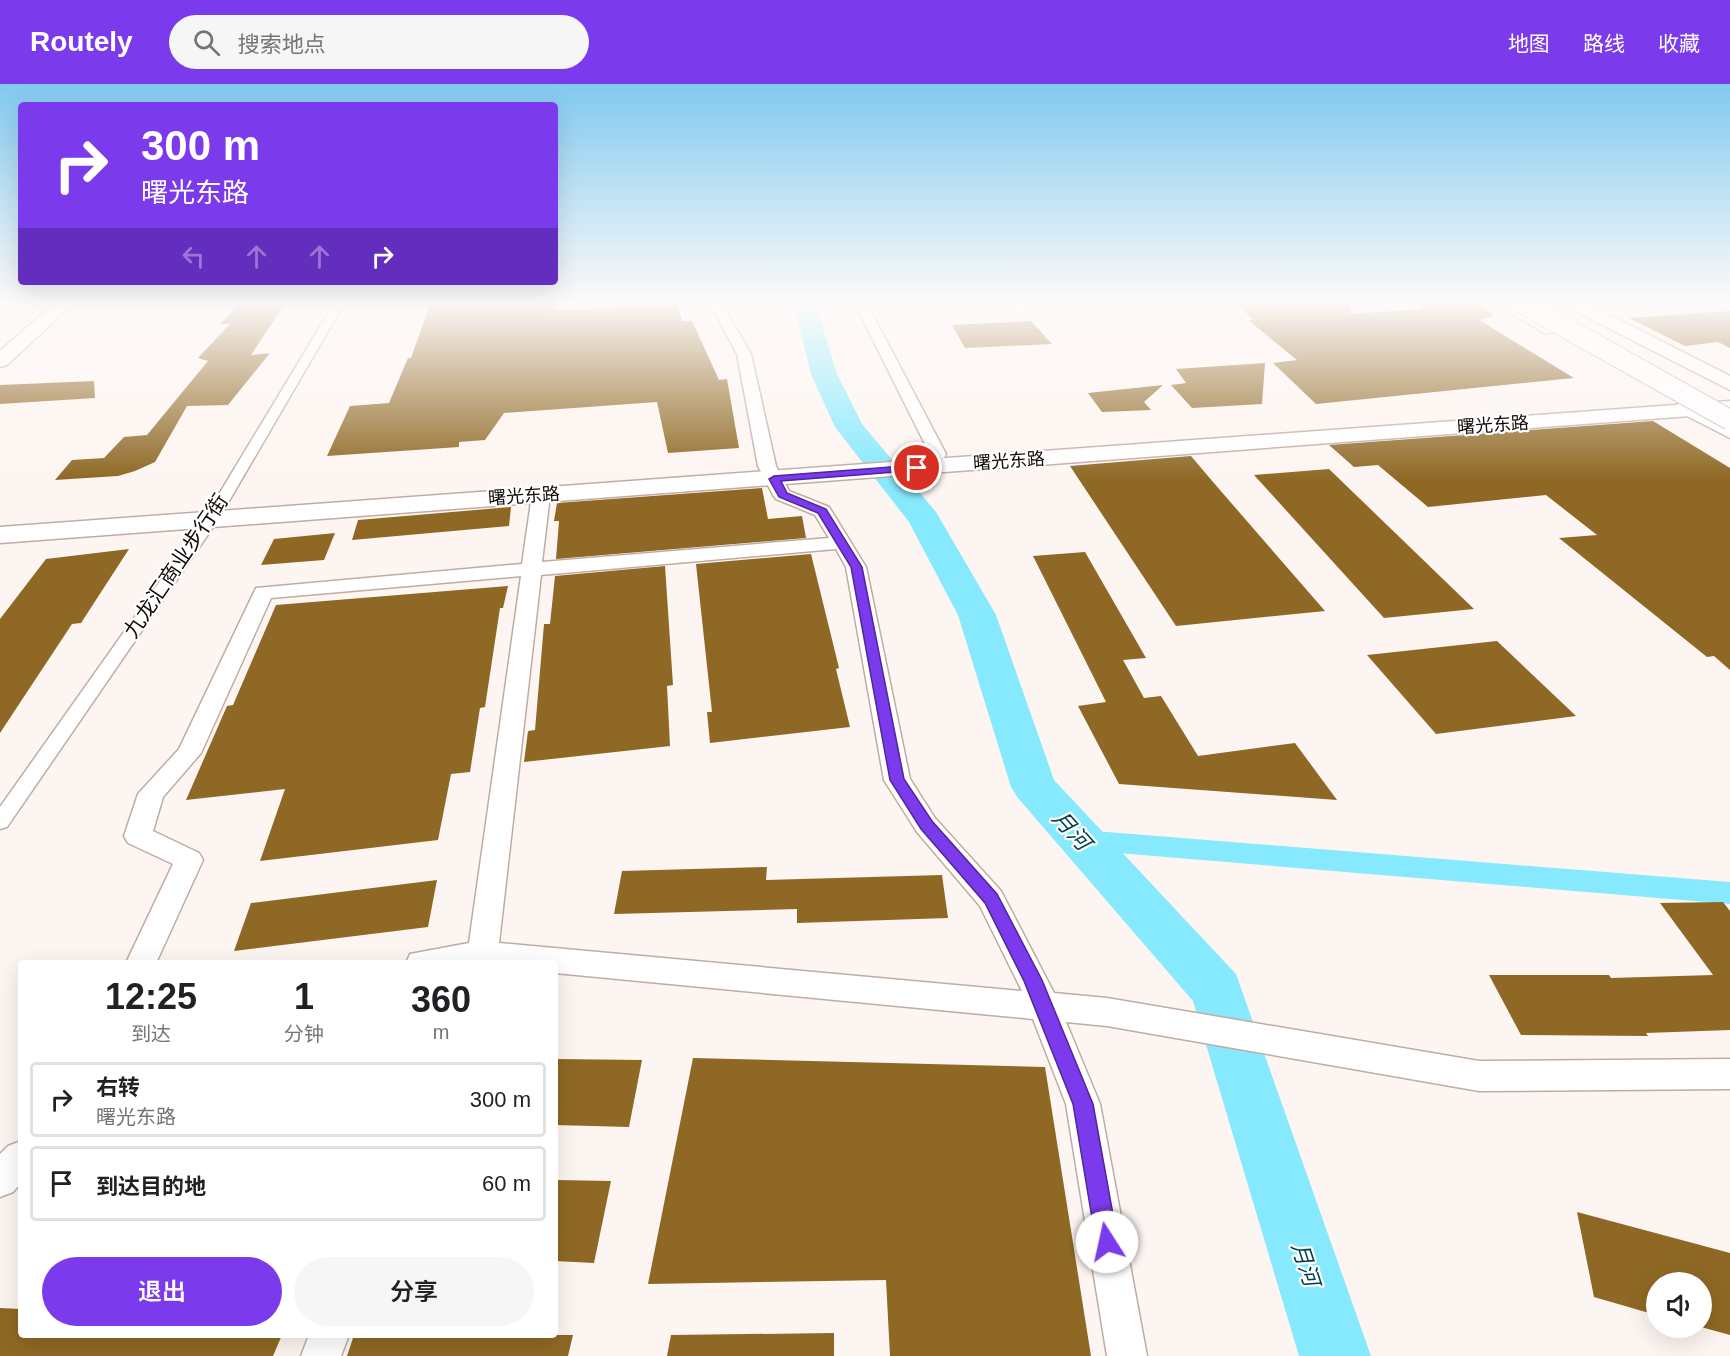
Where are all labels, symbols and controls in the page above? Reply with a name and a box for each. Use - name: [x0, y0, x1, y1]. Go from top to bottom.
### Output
- search box: [169, 15, 589, 69]
- text: Routely: [30, 26, 133, 57]
- icon: search: [190, 26, 223, 59]
- text: 搜索地点: [238, 32, 326, 57]
- text: 地图: [1508, 32, 1550, 55]
- text: 路线: [1583, 32, 1625, 55]
- text: 收藏: [1658, 32, 1700, 55]
- text: 300 m: [141, 122, 260, 169]
- icon: right: [42, 126, 120, 204]
- text: 曙光东路: [141, 178, 249, 208]
- icon: left: [177, 240, 210, 273]
- icon: ahead: [240, 240, 273, 273]
- icon: ahead: [303, 240, 336, 273]
- icon: right: [366, 240, 399, 273]
- street label: 曙光东路: [1456, 413, 1530, 437]
- pin: [891, 442, 942, 493]
- street label: 曙光东路: [972, 449, 1046, 473]
- icon: arrive: [900, 451, 933, 484]
- street label: 曙光东路: [487, 484, 561, 508]
- street label: 九龙汇商业步行街: [119, 490, 232, 642]
- water label: 月河: [1048, 806, 1098, 858]
- text: 12:25: [105, 976, 197, 1017]
- text: 1: [294, 976, 314, 1017]
- text: 360: [411, 979, 471, 1020]
- text: m: [433, 1021, 449, 1043]
- text: 到达: [131, 1023, 171, 1045]
- text: 分钟: [284, 1023, 324, 1045]
- text: 右转: [96, 1075, 140, 1100]
- icon: right: [45, 1083, 78, 1116]
- text: 300 m: [470, 1087, 531, 1112]
- text: 曙光东路: [96, 1106, 176, 1128]
- icon: arrive: [45, 1167, 78, 1200]
- text: 60 m: [482, 1171, 531, 1196]
- text: 到达目的地: [96, 1174, 206, 1199]
- position arrow: [1075, 1210, 1139, 1274]
- water label: 月河: [1287, 1239, 1325, 1293]
- button: 退出: [42, 1257, 282, 1326]
- button: 分享: [294, 1257, 534, 1326]
- map controls: [1646, 1272, 1712, 1338]
- button: sound: [1646, 1272, 1712, 1338]

